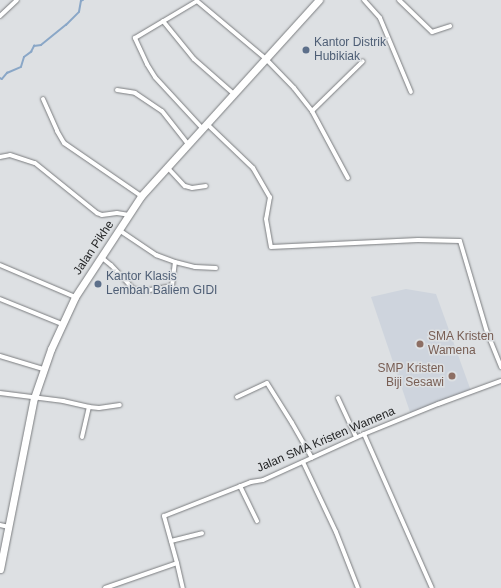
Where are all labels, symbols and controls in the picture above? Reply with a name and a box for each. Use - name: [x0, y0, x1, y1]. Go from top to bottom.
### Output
- place label: Kantor Distrik Hubikiak: [314, 36, 386, 64]
- marker: Kantor Distrik Hubikiak: [301, 45, 311, 55]
- street label: Jalan Pikhe: [71, 218, 117, 278]
- place label: Kantor Klasis Lembah Baliem GIDI: [106, 270, 217, 298]
- marker: Kantor Klasis Lembah Baliem GIDI: [93, 279, 103, 289]
- place label: SMA Kristen Wamena: [428, 330, 495, 358]
- marker: SMA Kristen Wamena: [415, 339, 425, 349]
- place label: SMP Kristen Biji Sesawi: [377, 362, 444, 390]
- marker: SMP Kristen Biji Sesawi: [447, 371, 457, 381]
- street label: Jalan SMA Kristen Wamena: [254, 404, 398, 476]

